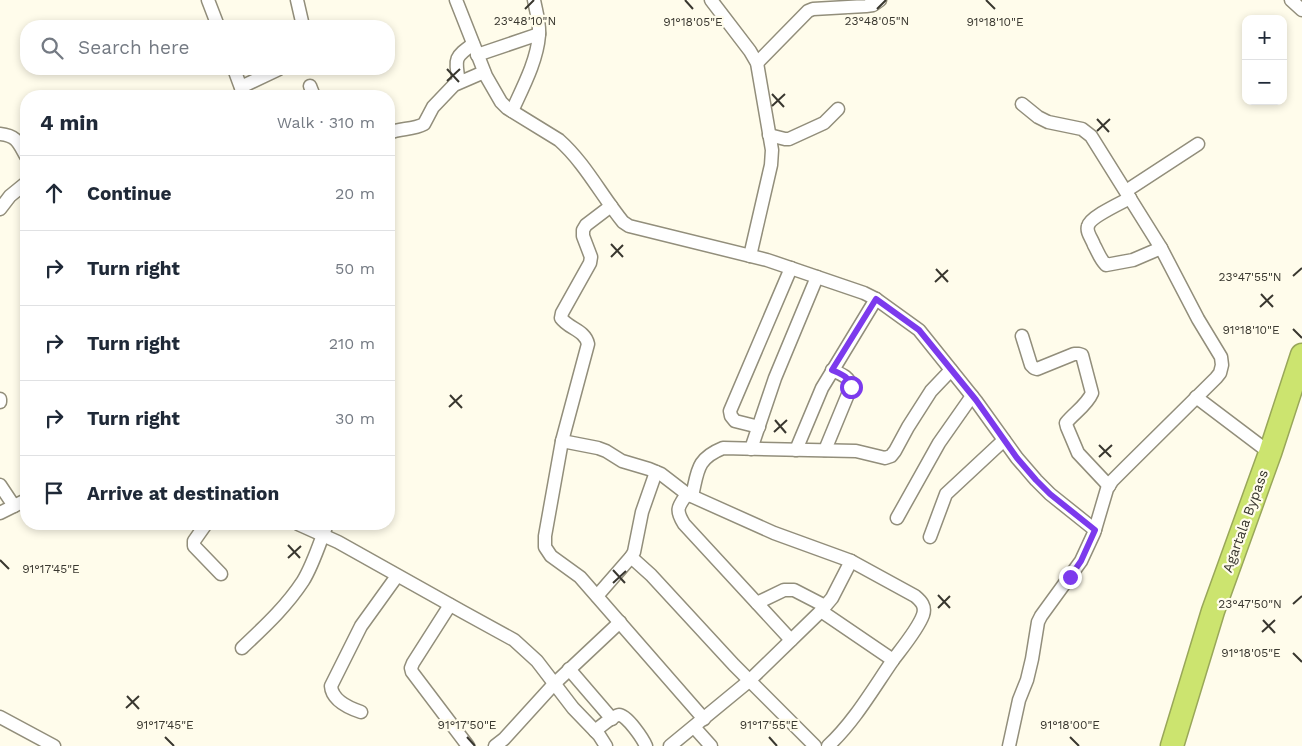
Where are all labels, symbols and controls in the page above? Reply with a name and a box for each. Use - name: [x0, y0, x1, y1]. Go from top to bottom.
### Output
- text: 23°48'10"N: [494, 14, 556, 28]
- text: 23°48'05"N: [845, 14, 909, 28]
- text: 91°18'05"E: [663, 15, 723, 29]
- text: 91°18'10"E: [966, 15, 1024, 29]
- map controls: [1242, 15, 1287, 105]
- button: +: [1242, 15, 1287, 60]
- search box: [20, 20, 395, 75]
- icon: search: [38, 34, 66, 62]
- text: Search here: [78, 36, 189, 59]
- button: −: [1242, 60, 1287, 105]
- text: 4 min: [40, 110, 98, 135]
- text: Walk · 310 m: [277, 113, 375, 132]
- icon: ahead: [40, 179, 68, 207]
- text: Continue: [87, 182, 171, 205]
- text: 20 m: [335, 184, 375, 203]
- icon: right: [40, 254, 68, 282]
- text: Turn right: [87, 257, 180, 280]
- text: 50 m: [335, 259, 375, 278]
- text: 23°47'55"N: [1218, 270, 1282, 284]
- text: 91°18'10"E: [1222, 323, 1280, 337]
- icon: right: [40, 329, 68, 357]
- text: Turn right: [87, 332, 180, 355]
- text: 210 m: [329, 334, 375, 353]
- route start: [840, 376, 863, 399]
- icon: right: [40, 404, 68, 432]
- text: Turn right: [87, 407, 180, 430]
- text: 30 m: [335, 409, 375, 428]
- street label: Agartala Bypass: [1219, 467, 1271, 575]
- icon: arrive: [40, 479, 68, 507]
- text: Arrive at destination: [87, 482, 279, 505]
- text: 91°17'45"E: [22, 562, 80, 576]
- route end: [1059, 566, 1082, 589]
- text: 23°47'50"N: [1218, 597, 1282, 611]
- text: 91°18'05"E: [1221, 646, 1281, 660]
- text: 91°17'45"E: [136, 718, 194, 732]
- text: 91°17'50"E: [438, 718, 497, 732]
- text: 91°17'55"E: [740, 718, 798, 732]
- text: 91°18'00"E: [1040, 718, 1100, 732]

